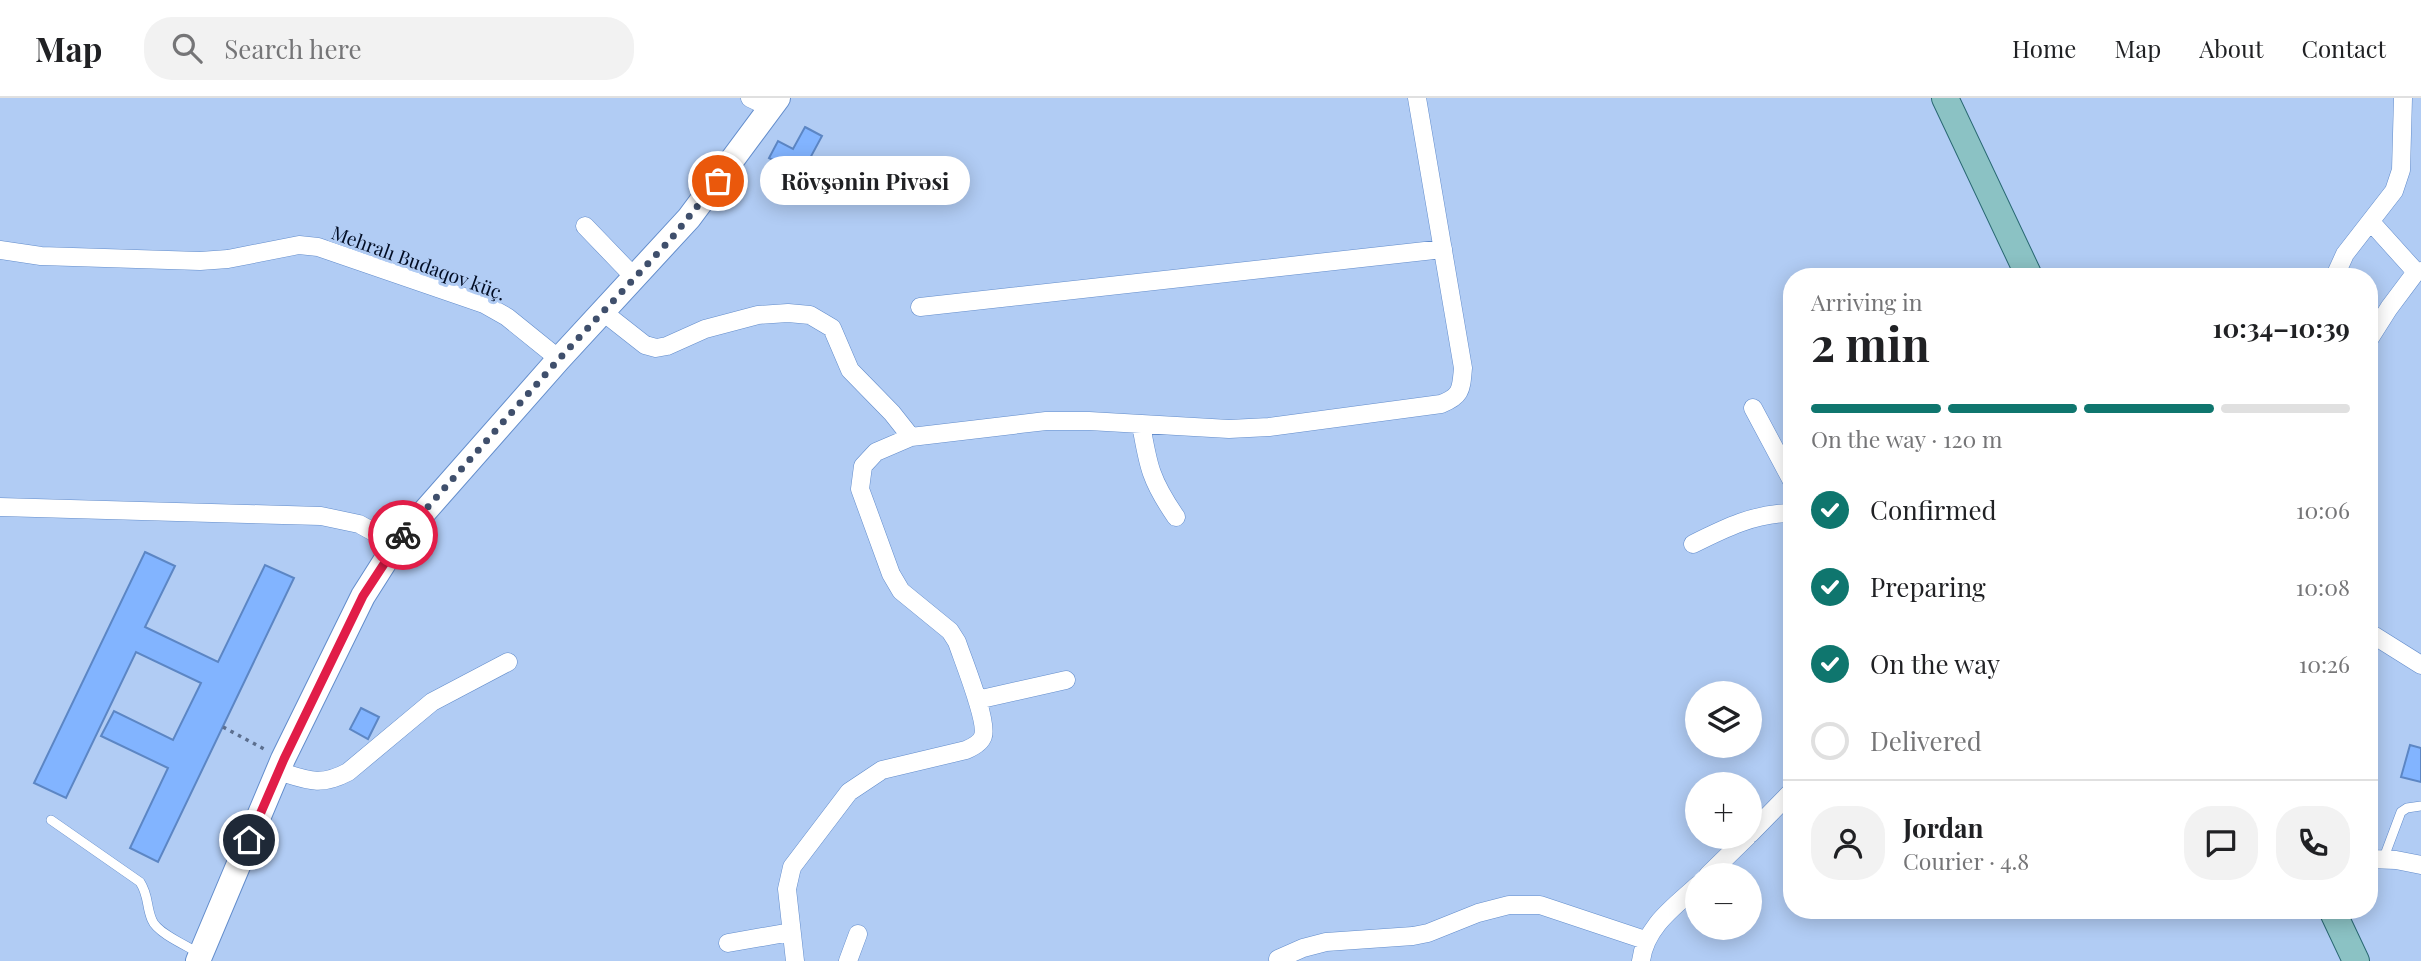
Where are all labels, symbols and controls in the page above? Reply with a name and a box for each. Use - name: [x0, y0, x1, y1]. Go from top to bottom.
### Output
- search box: [144, 17, 634, 80]
- text: Map: [35, 26, 102, 70]
- icon: search: [168, 29, 206, 67]
- text: Search here: [224, 31, 362, 66]
- text: Home: [2012, 32, 2076, 64]
- text: Map: [2114, 32, 2161, 64]
- text: About: [2199, 32, 2263, 64]
- text: Contact: [2301, 32, 2386, 64]
- pin: [688, 151, 748, 211]
- callout: Rövşənin Pivəsi: [760, 156, 970, 206]
- icon: bag: [699, 162, 737, 200]
- text: Rövşənin Pivəsi: [781, 165, 949, 196]
- street label: Mehralı Budaqov küç.: [328, 218, 510, 306]
- text: Arriving in: [1811, 286, 1923, 317]
- text: 10:34–10:39: [2213, 310, 2350, 345]
- text: 2 min: [1811, 312, 1930, 374]
- text: On the way · 120 m: [1811, 423, 2003, 454]
- icon: check: [1811, 491, 1849, 529]
- text: Confirmed: [1870, 492, 1997, 527]
- text: 10:06: [2296, 494, 2350, 525]
- courier: [368, 500, 438, 570]
- icon: bike: [384, 516, 422, 554]
- icon: check: [1811, 568, 1849, 606]
- text: Preparing: [1870, 569, 1986, 604]
- text: 10:08: [2296, 571, 2350, 602]
- icon: check: [1811, 645, 1849, 683]
- text: On the way: [1870, 646, 2000, 681]
- text: 10:26: [2299, 648, 2350, 679]
- map controls: [1685, 681, 1762, 940]
- button: layers: [1685, 681, 1762, 758]
- text: Delivered: [1870, 723, 1982, 758]
- button: +: [1685, 772, 1762, 849]
- button: person: [1811, 806, 1885, 880]
- button: chat: [2184, 806, 2258, 880]
- button: phone: [2276, 806, 2350, 880]
- pin: [219, 810, 279, 870]
- text: Jordan: [1903, 810, 1983, 845]
- icon: home: [230, 821, 268, 859]
- text: Courier · 4.8: [1903, 845, 2029, 876]
- button: −: [1685, 863, 1762, 940]

